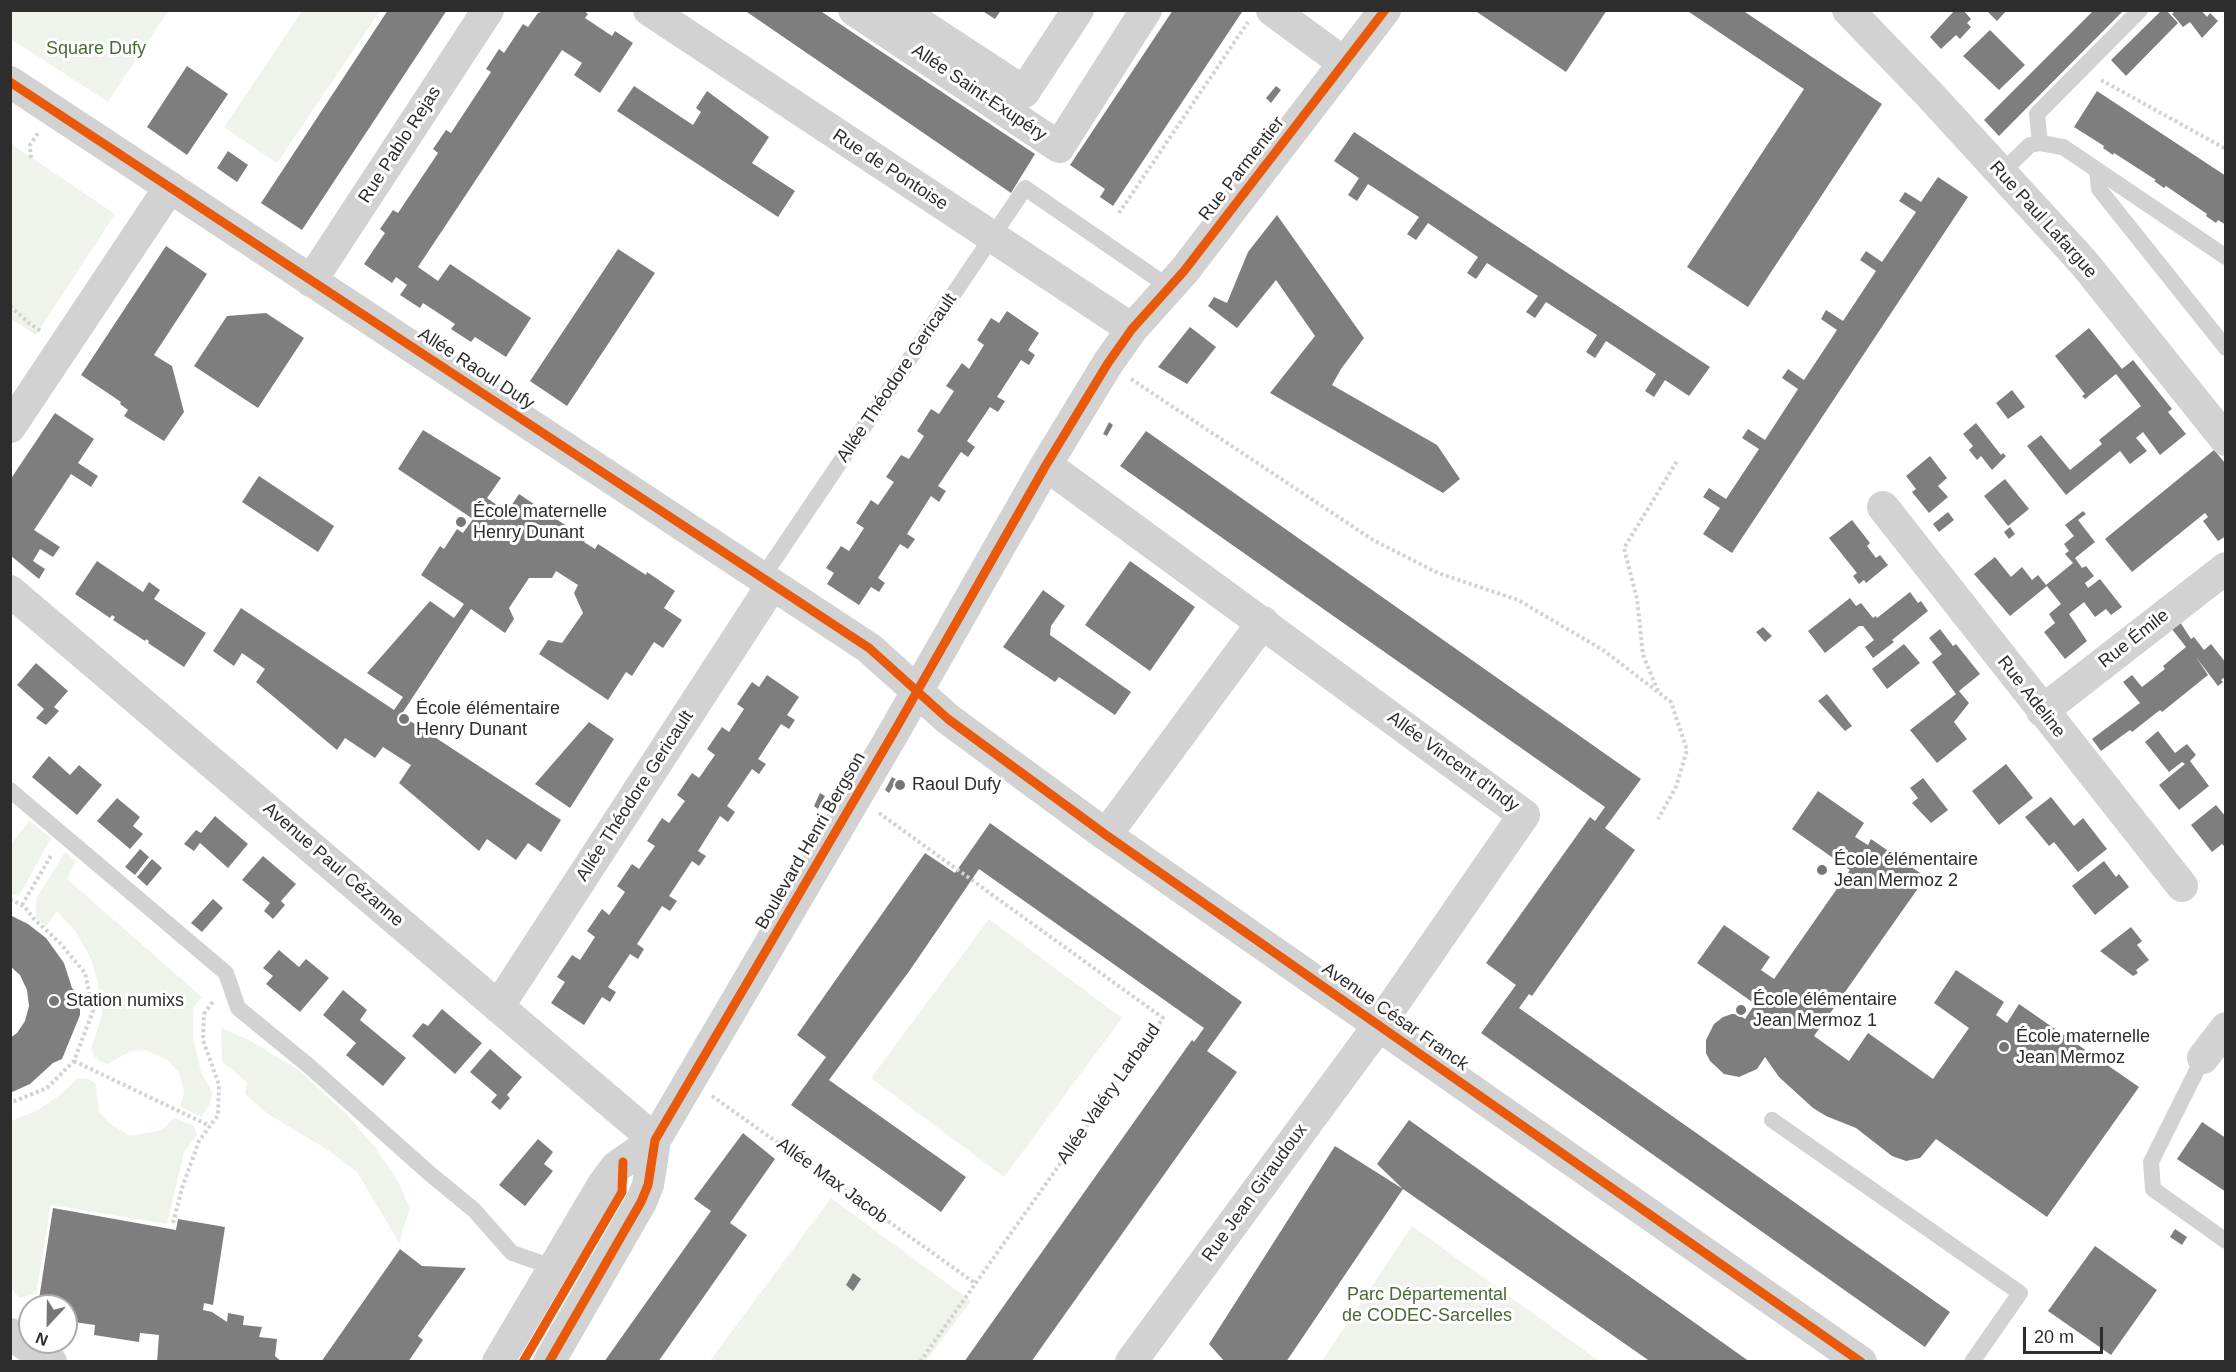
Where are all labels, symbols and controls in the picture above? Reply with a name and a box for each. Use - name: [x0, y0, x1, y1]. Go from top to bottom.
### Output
- park label: Square Dufy: [46, 38, 146, 60]
- street label: Allée Saint-Exupéry: [907, 40, 1051, 146]
- street label: Rue Pablo Rejas: [354, 82, 446, 208]
- street label: Rue Parmentier: [1195, 113, 1289, 225]
- street label: Rue de Pontoise: [828, 125, 952, 215]
- street label: Rue Paul Lafargue: [1985, 157, 2101, 283]
- street label: Allée Théodore Gericault: [832, 289, 962, 467]
- street label: Allée Raoul Dufy: [414, 323, 538, 415]
- place label: École maternelle Henry Dunant: [473, 501, 607, 544]
- marker: École maternelle Henry Dunant: [454, 515, 468, 529]
- street label: Rue Émile: [2095, 605, 2173, 673]
- street label: Rue Adeline: [1992, 652, 2070, 742]
- place label: École élémentaire Henry Dunant: [416, 698, 560, 740]
- street label: Allée Théodore Gericault: [572, 707, 698, 885]
- street label: Allée Vincent d'Indy: [1383, 707, 1523, 817]
- marker: École élémentaire Henry Dunant: [397, 712, 411, 726]
- street label: Boulevard Henri Bergson: [751, 749, 871, 933]
- place label: Raoul Dufy: [912, 774, 1001, 796]
- marker: Raoul Dufy: [893, 778, 907, 792]
- street label: Avenue Paul Cézanne: [258, 798, 408, 932]
- place label: École élémentaire Jean Mermoz 2: [1834, 849, 1978, 892]
- marker: École élémentaire Jean Mermoz 2: [1815, 863, 1829, 877]
- street label: Avenue César Franck: [1318, 958, 1472, 1076]
- place label: École élémentaire Jean Mermoz 1: [1753, 989, 1897, 1032]
- place label: Station numixs: [66, 990, 184, 1012]
- marker: Station numixs: [47, 994, 61, 1008]
- marker: École élémentaire Jean Mermoz 1: [1734, 1003, 1748, 1017]
- street label: Allée Valéry Larbaud: [1053, 1020, 1165, 1168]
- place label: École maternelle Jean Mermoz: [2016, 1026, 2150, 1068]
- marker: École maternelle Jean Mermoz: [1997, 1040, 2011, 1054]
- street label: Rue Jean Giraudoux: [1198, 1120, 1312, 1266]
- street label: Allée Max Jacob: [772, 1133, 892, 1229]
- park label: Parc Départemental de CODEC-Sarcelles: [1342, 1284, 1512, 1326]
- north arrow: [18, 1294, 78, 1354]
- scale bar: [2026, 1315, 2106, 1353]
- text: 20 m: [2034, 1327, 2074, 1347]
- text: N: [33, 1329, 50, 1349]

